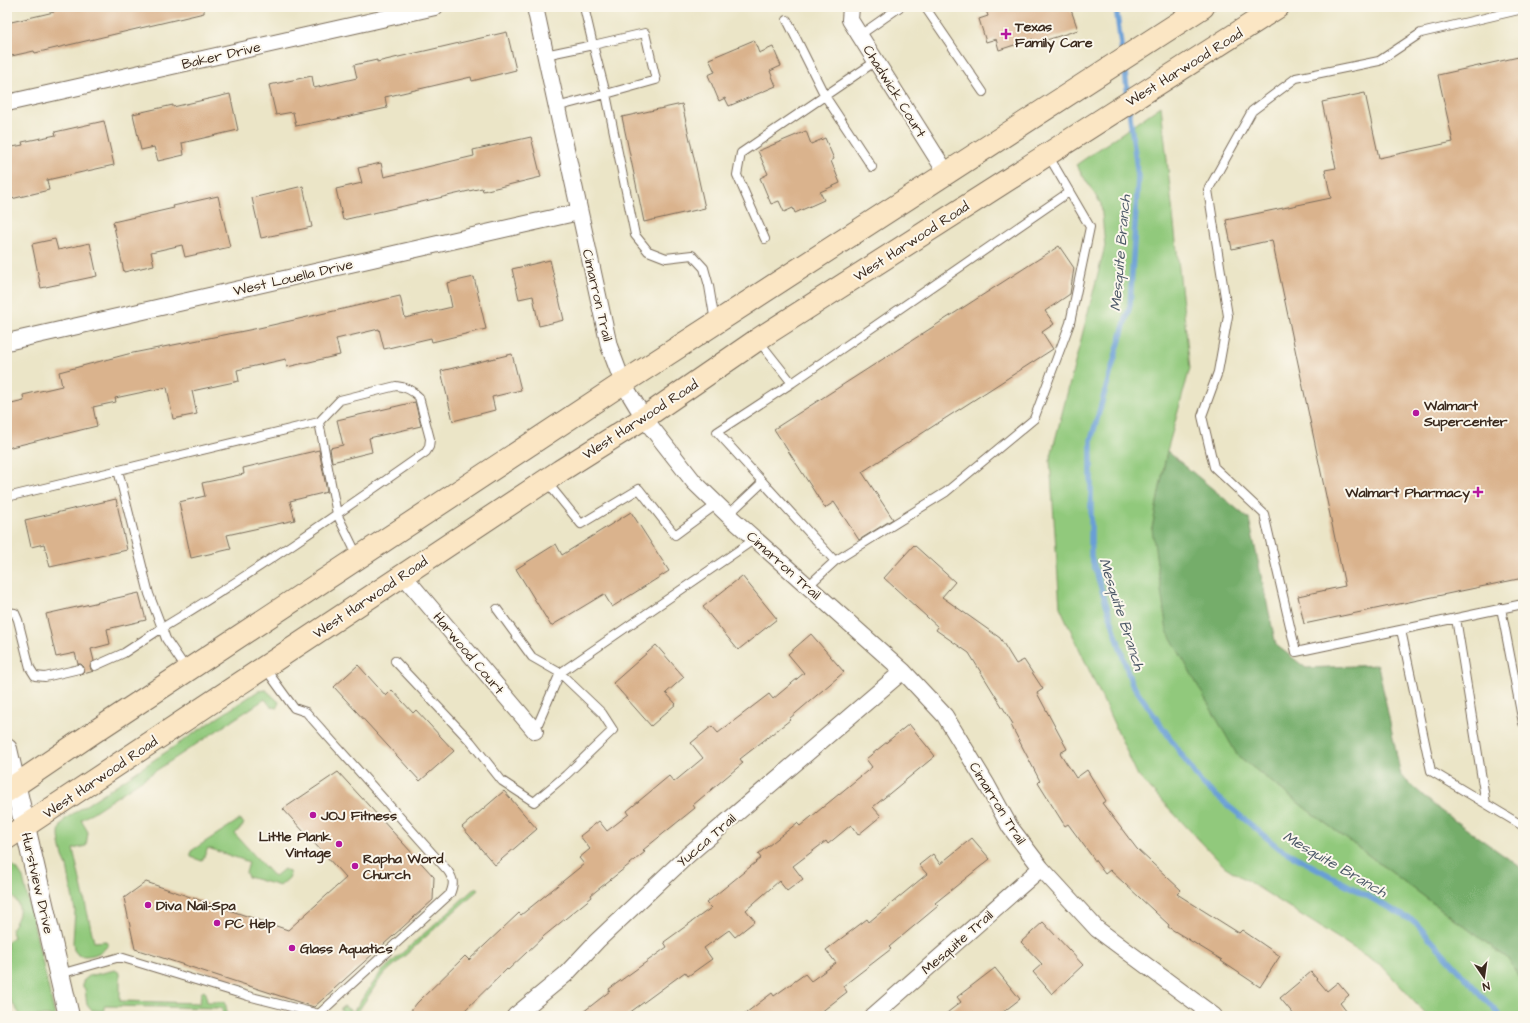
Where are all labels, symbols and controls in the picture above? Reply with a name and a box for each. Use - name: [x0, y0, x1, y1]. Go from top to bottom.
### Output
- place label: Texas Family Care: [1014, 17, 1093, 53]
- street label: West Harwood Road: [1122, 24, 1247, 112]
- marker: Texas Family Care: [1000, 28, 1012, 40]
- street label: Baker Drive: [180, 37, 263, 75]
- street label: Chadwick Court: [858, 41, 931, 142]
- water label: Mesquite Branch: [1105, 193, 1136, 312]
- street label: West Harwood Road: [850, 197, 973, 287]
- street label: Cimarron Trail: [577, 247, 617, 343]
- street label: West Louella Drive: [231, 254, 355, 301]
- street label: West Harwood Road: [579, 375, 702, 465]
- place label: Walmart Supercenter: [1423, 396, 1508, 432]
- marker: Walmart Supercenter: [1411, 408, 1421, 418]
- place label: Walmart Pharmacy: [1344, 483, 1470, 503]
- marker: Walmart Pharmacy: [1473, 487, 1483, 497]
- street label: Cimarron Trail: [742, 527, 825, 605]
- street label: West Harwood Road: [309, 552, 432, 644]
- water label: Mesquite Branch: [1093, 555, 1150, 673]
- street label: Harwood Court: [428, 608, 509, 699]
- street label: West Harwood Road: [39, 732, 162, 824]
- street label: Cimarron Trail: [964, 758, 1031, 849]
- place label: JOJ Fitness: [320, 806, 397, 826]
- street label: Yucca Trail: [673, 809, 741, 872]
- marker: JOJ Fitness: [308, 810, 318, 820]
- water label: Mesquite Branch: [1279, 826, 1391, 903]
- place label: Little Plank Vintage: [259, 827, 331, 864]
- street label: Hurstview Drive: [16, 830, 59, 936]
- marker: Little Plank Vintage: [334, 839, 344, 849]
- place label: Rapha Word Church: [363, 849, 444, 885]
- marker: Rapha Word Church: [350, 861, 360, 871]
- place label: Diva Nail-Spa: [156, 896, 237, 916]
- marker: Diva Nail-Spa: [143, 900, 153, 910]
- street label: Mesquite Trail: [917, 906, 998, 980]
- place label: PC Help: [225, 914, 276, 934]
- marker: PC Help: [212, 918, 222, 928]
- place label: Glass Aquatics: [300, 939, 393, 959]
- marker: Glass Aquatics: [287, 943, 297, 953]
- north arrow: [1464, 957, 1504, 997]
- text: N: [1481, 978, 1491, 994]

